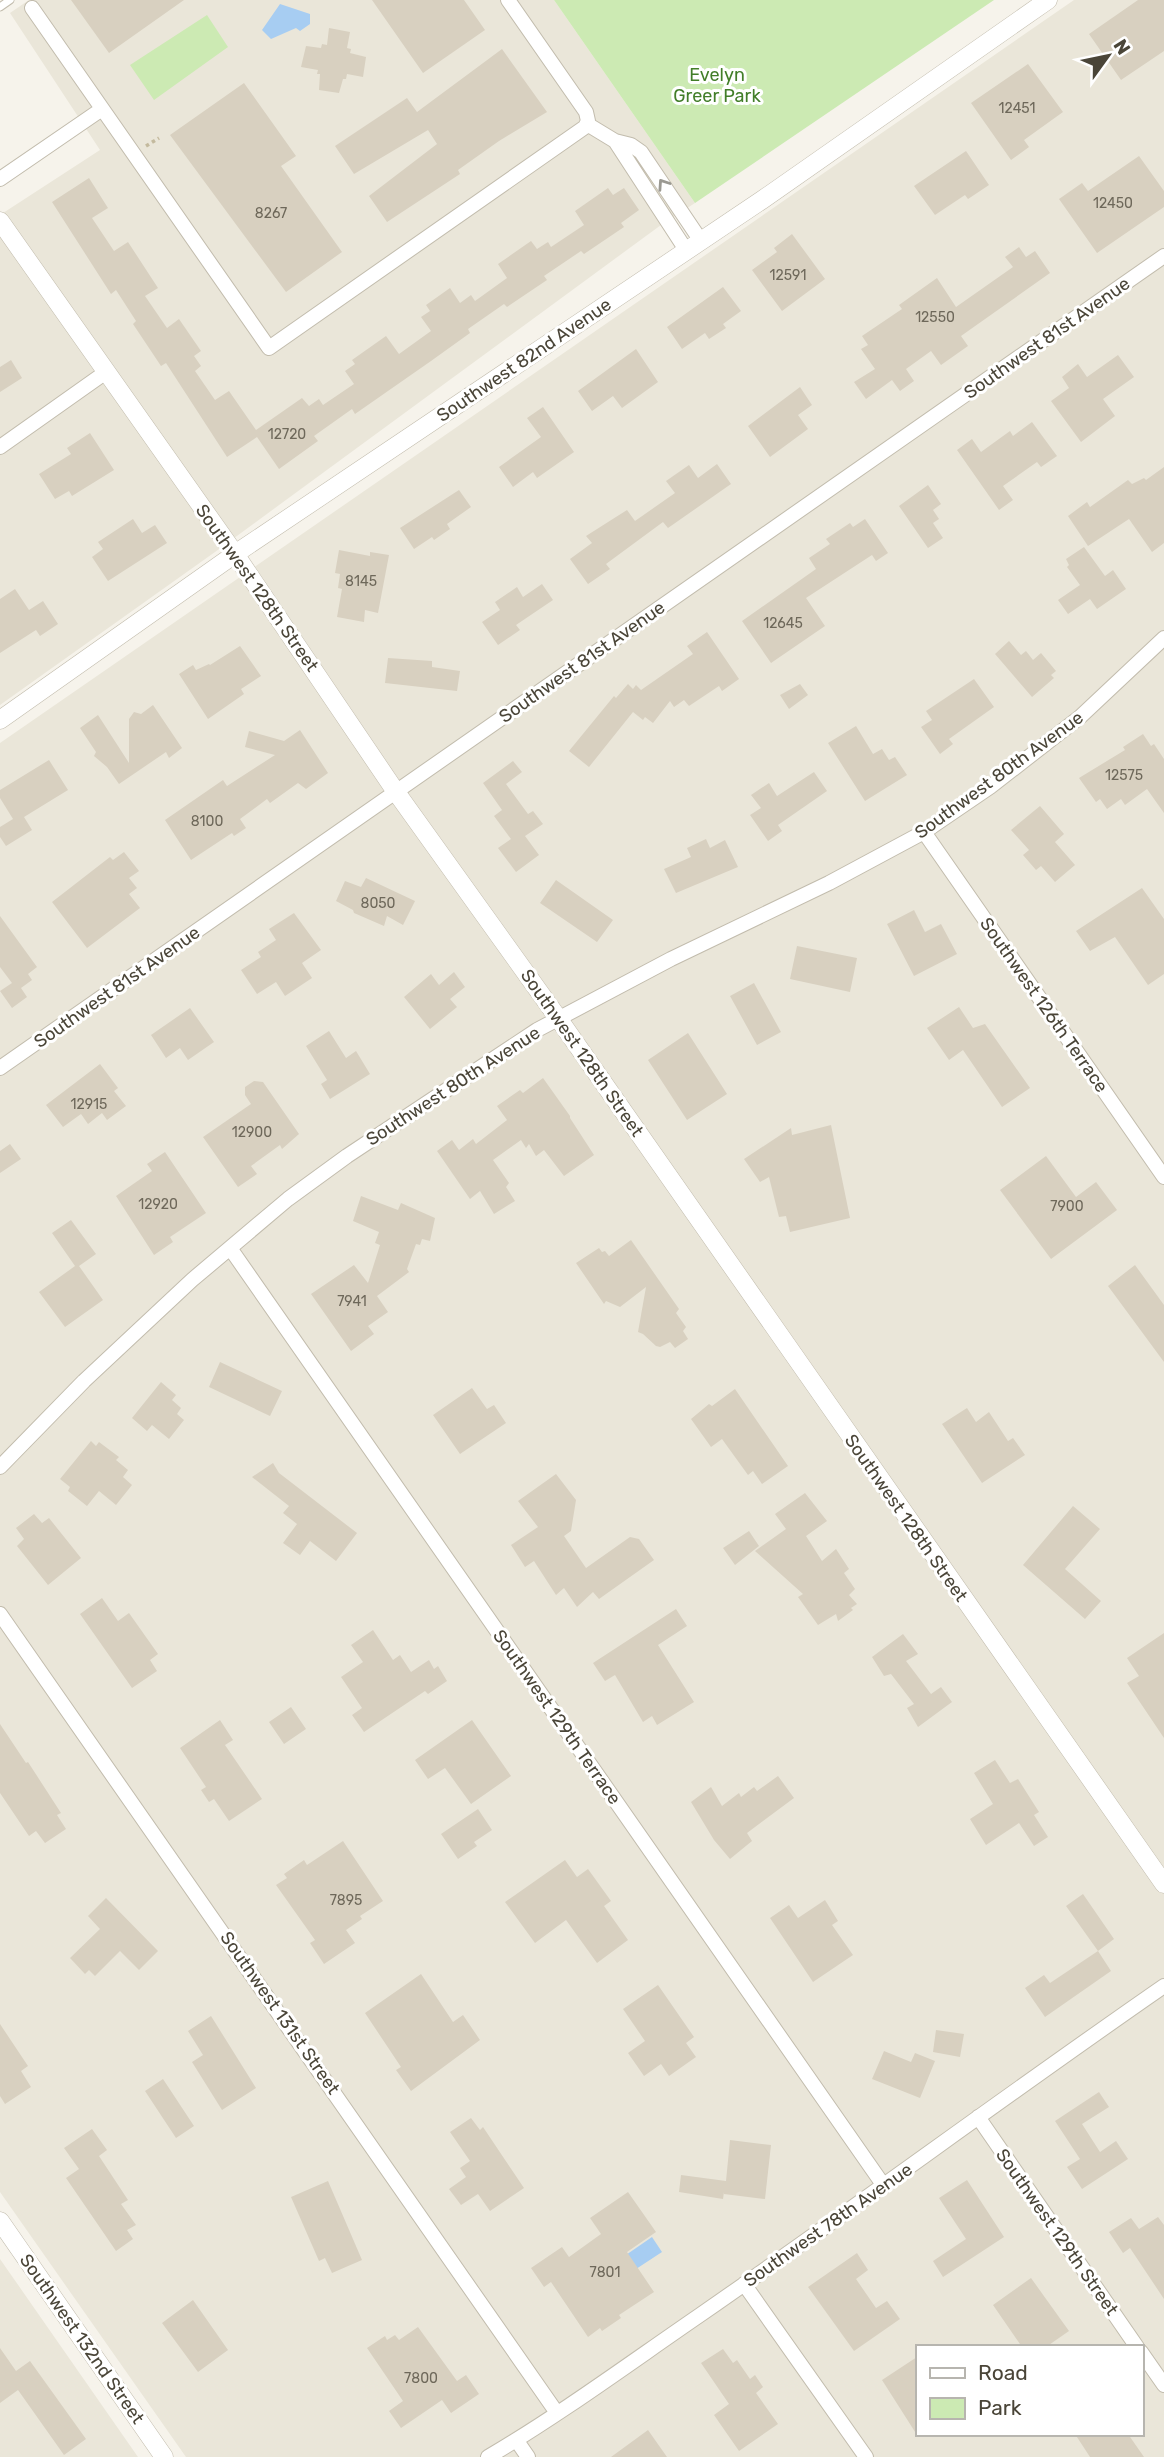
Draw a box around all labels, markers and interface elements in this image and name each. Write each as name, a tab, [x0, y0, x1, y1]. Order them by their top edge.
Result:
north arrow	[1073, 21, 1143, 91]
text: N	[1108, 35, 1135, 59]
park label: Evelyn Greer Park	[673, 64, 761, 107]
house number: 12451	[999, 100, 1035, 117]
one-way arrow	[659, 179, 671, 192]
house number: 12450	[1093, 195, 1133, 212]
house number: 8267	[255, 205, 287, 222]
house number: 12591	[770, 267, 806, 284]
street label: Southwest 81st Avenue	[960, 272, 1134, 404]
street label: Southwest 82nd Avenue	[433, 293, 615, 427]
house number: 12550	[915, 309, 955, 326]
house number: 12720	[268, 426, 306, 443]
street label: Southwest 128th Street	[191, 500, 323, 676]
house number: 8145	[345, 573, 377, 590]
street label: Southwest 81st Avenue	[495, 596, 669, 728]
house number: 12645	[763, 615, 803, 632]
street label: Southwest 80th Avenue	[910, 706, 1088, 844]
house number: 12575	[1105, 767, 1143, 784]
house number: 8100	[191, 813, 223, 830]
house number: 8050	[361, 895, 396, 912]
street label: Southwest 126th Terrace	[975, 913, 1113, 1097]
street label: Southwest 81st Avenue	[30, 921, 204, 1053]
street label: Southwest 128th Street	[516, 965, 648, 1141]
street label: Southwest 80th Avenue	[362, 1021, 544, 1151]
house number: 12915	[71, 1096, 107, 1113]
house number: 12900	[232, 1124, 272, 1141]
house number: 12920	[138, 1196, 178, 1213]
house number: 7900	[1050, 1198, 1084, 1215]
house number: 7941	[337, 1293, 367, 1310]
street label: Southwest 128th Street	[840, 1430, 972, 1606]
street label: Southwest 129th Terrace	[488, 1625, 626, 1809]
house number: 7895	[330, 1892, 362, 1909]
street label: Southwest 131st Street	[215, 1927, 345, 2099]
street label: Southwest 129th Street	[991, 2144, 1123, 2320]
street label: Southwest 78th Avenue	[739, 2158, 917, 2292]
street label: Southwest 132nd Street	[15, 2250, 149, 2428]
house number: 7801	[590, 2264, 620, 2281]
legend	[916, 2345, 1143, 2436]
text: Road	[978, 2360, 1028, 2385]
house number: 7800	[404, 2370, 438, 2387]
text: Park	[978, 2395, 1022, 2420]

